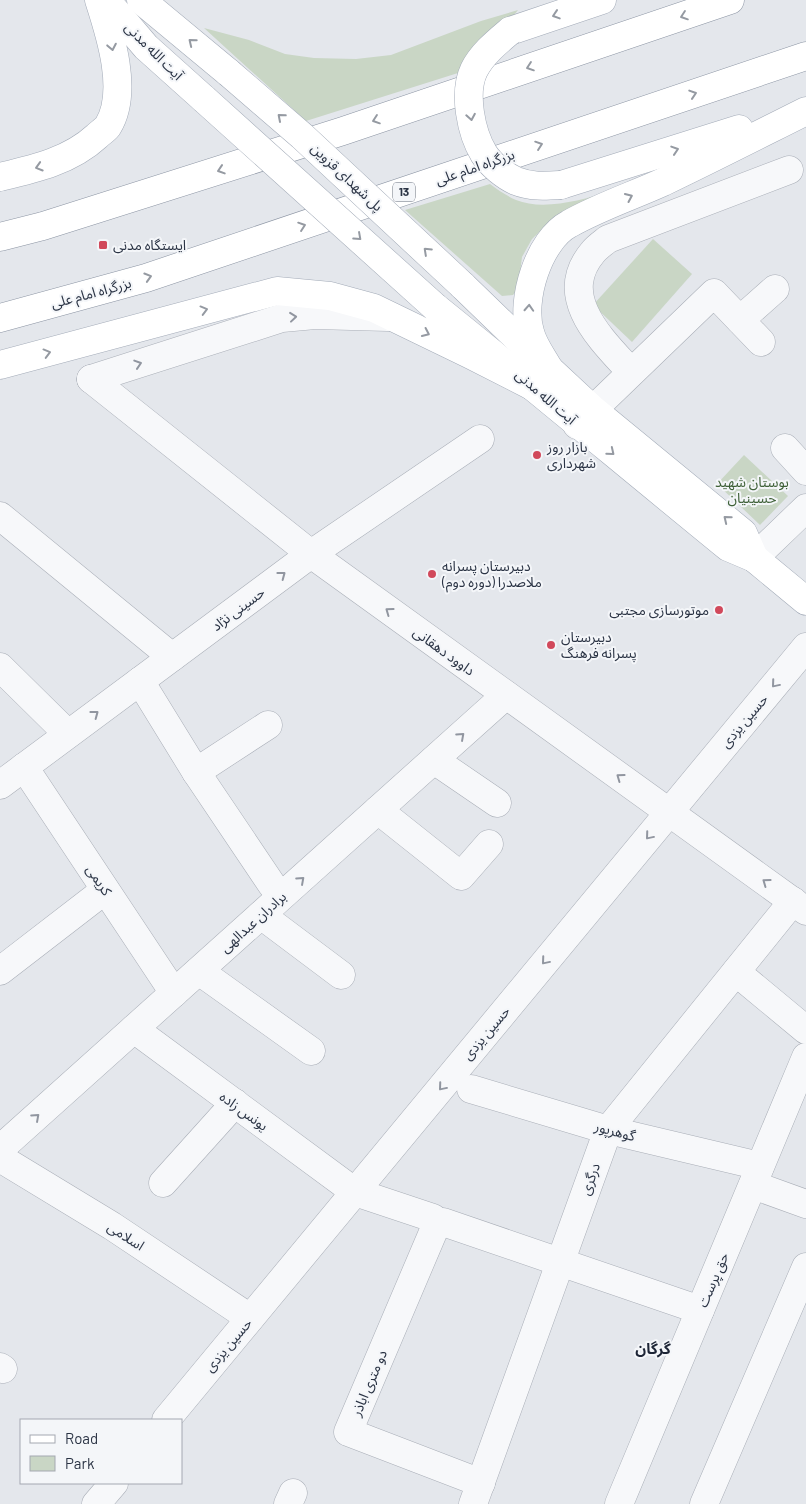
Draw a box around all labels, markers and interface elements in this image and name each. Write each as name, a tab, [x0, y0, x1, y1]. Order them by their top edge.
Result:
one-way arrow	[552, 10, 561, 20]
one-way arrow	[680, 10, 689, 20]
street label: آیت‌ الله مدنی	[121, 18, 188, 85]
one-way arrow	[189, 39, 198, 47]
one-way arrow	[106, 42, 117, 51]
one-way arrow	[526, 62, 535, 72]
one-way arrow	[688, 89, 697, 99]
one-way arrow	[466, 112, 476, 121]
one-way arrow	[372, 114, 381, 124]
one-way arrow	[278, 115, 287, 123]
street label: پل شهدای قزوین	[306, 139, 387, 216]
one-way arrow	[534, 141, 543, 151]
street label: بزرگراه امام علی	[433, 145, 518, 191]
one-way arrow	[670, 145, 678, 155]
one-way arrow	[35, 161, 43, 171]
one-way arrow	[218, 164, 226, 174]
road number: 13	[393, 182, 415, 202]
one-way arrow	[624, 192, 633, 203]
one-way arrow	[298, 222, 306, 232]
one-way arrow	[352, 231, 361, 240]
place label: ایستگاه مدنی	[113, 236, 186, 254]
marker: ایستگاه مدنی	[97, 239, 109, 251]
one-way arrow	[423, 248, 432, 257]
one-way arrow	[144, 273, 152, 283]
street label: بزرگراه امام علی	[49, 274, 134, 314]
one-way arrow	[523, 303, 534, 311]
one-way arrow	[199, 305, 208, 316]
one-way arrow	[289, 312, 297, 323]
one-way arrow	[421, 327, 430, 338]
one-way arrow	[42, 348, 51, 358]
one-way arrow	[133, 360, 141, 370]
street label: آیت الله مدنی	[512, 366, 581, 429]
place label: بازار روز شهرداری	[546, 438, 596, 472]
one-way arrow	[606, 447, 615, 456]
marker: بازار روز شهرداری	[531, 449, 543, 461]
park label: بوستان شهید حسینیان	[715, 473, 789, 507]
one-way arrow	[723, 516, 732, 525]
place label: دبيرستان پسرانه ملاصدرا (دوره دوم)	[441, 557, 542, 593]
marker: دبيرستان پسرانه ملاصدرا (دوره دوم)	[426, 568, 438, 580]
one-way arrow	[276, 573, 285, 581]
street label: حسینی نژاد	[208, 583, 268, 635]
place label: موتورسازی مجتبی	[609, 601, 709, 619]
marker: موتورسازی مجتبی	[713, 604, 725, 616]
one-way arrow	[385, 608, 395, 617]
street label: داوود دهقانی	[410, 623, 479, 680]
place label: دبیرستان پسرانه فرهنگ	[561, 628, 637, 663]
marker: دبیرستان پسرانه فرهنگ	[545, 639, 557, 651]
one-way arrow	[772, 678, 780, 687]
street label: حسین یزدی	[716, 690, 772, 752]
one-way arrow	[89, 711, 99, 720]
one-way arrow	[455, 733, 464, 742]
one-way arrow	[616, 774, 626, 783]
one-way arrow	[646, 831, 655, 840]
street label: کریمی	[82, 861, 116, 899]
one-way arrow	[295, 877, 304, 886]
one-way arrow	[762, 879, 772, 888]
street label: برادران عبدالهی	[216, 887, 290, 957]
one-way arrow	[542, 956, 551, 965]
street label: حسین یزدی	[458, 1002, 514, 1064]
one-way arrow	[438, 1081, 447, 1090]
street label: یونس زاده	[216, 1087, 272, 1135]
one-way arrow	[31, 1114, 40, 1123]
street label: گوهرپور	[591, 1117, 638, 1146]
street label: درگری	[576, 1160, 604, 1198]
street label: اسلامی	[104, 1217, 148, 1255]
street label: حق پرست	[693, 1250, 734, 1311]
street label: حسین یزدی	[200, 1314, 256, 1376]
district label: گرگان	[635, 1339, 671, 1358]
street label: دو متری اباذر	[347, 1347, 391, 1420]
legend	[20, 1419, 182, 1484]
text: Road	[65, 1429, 98, 1447]
text: Park	[65, 1454, 95, 1472]

